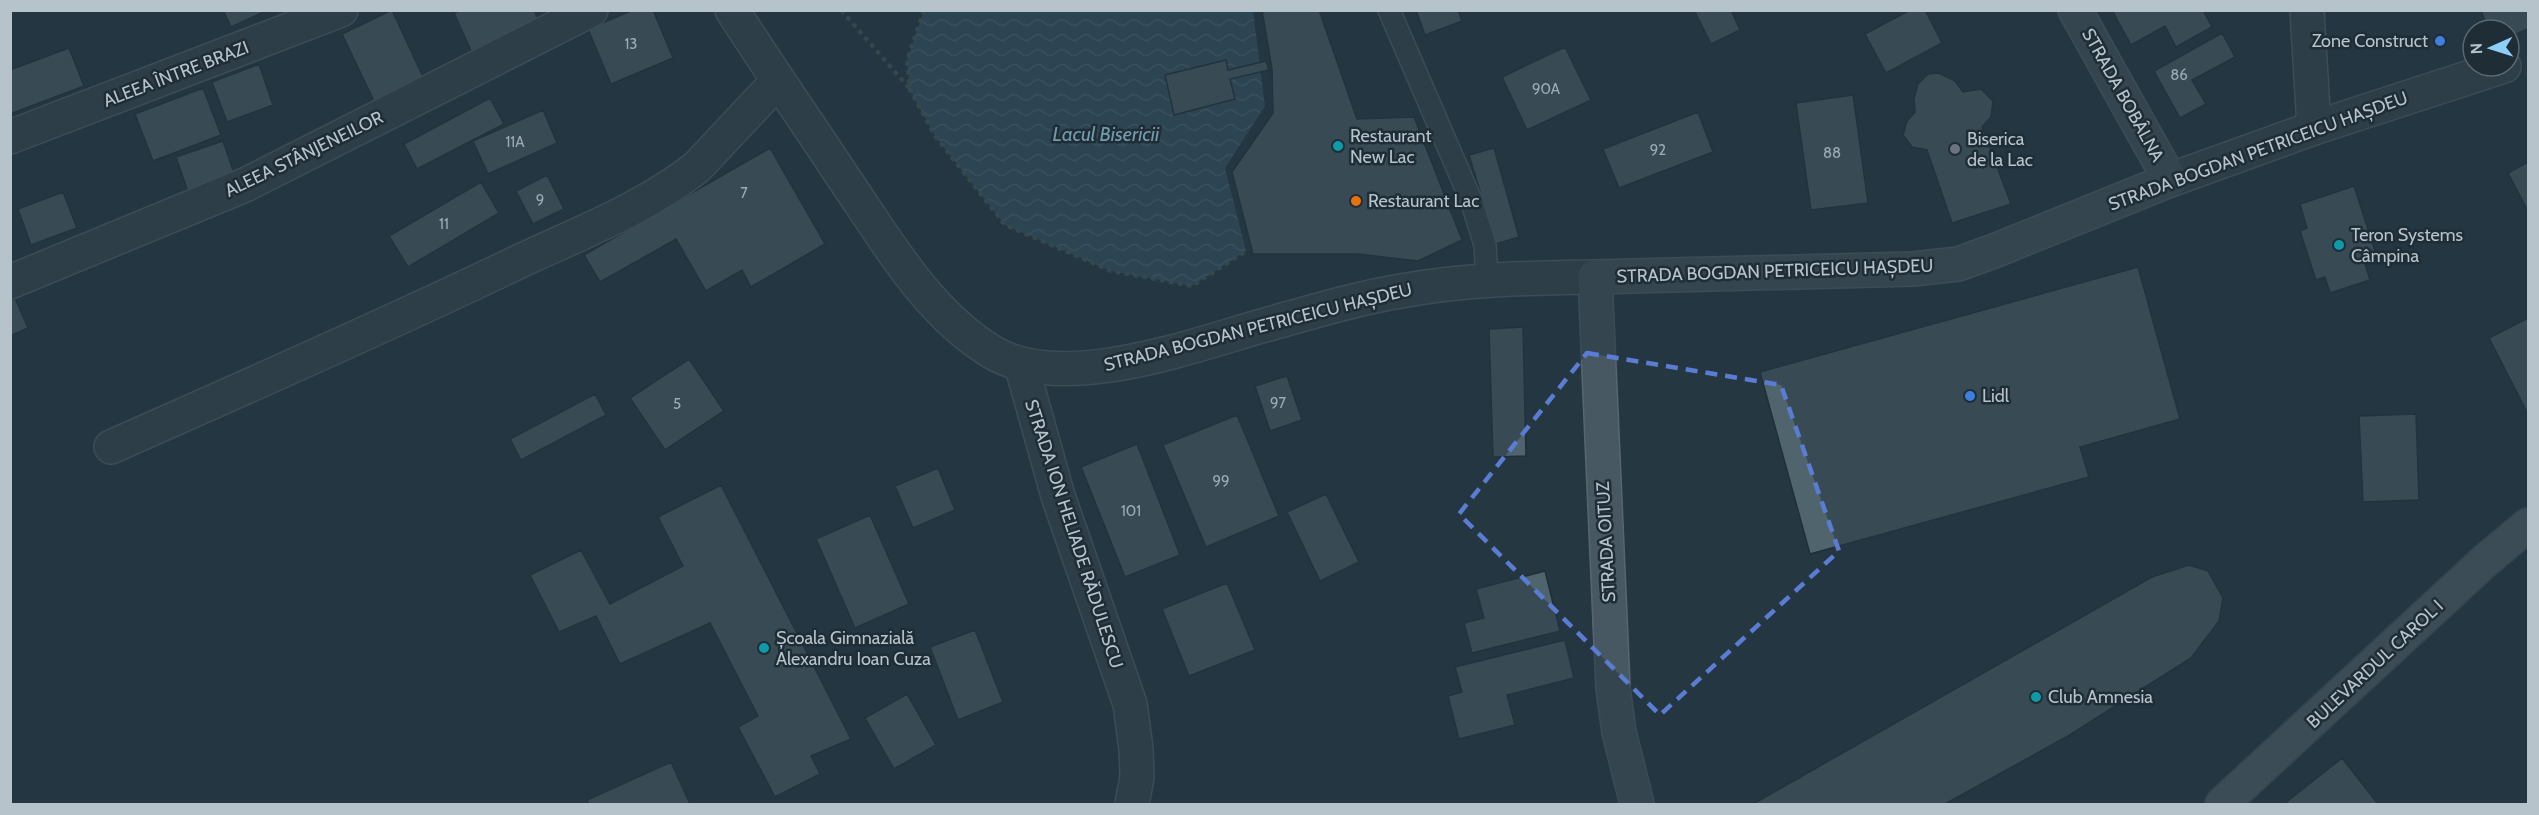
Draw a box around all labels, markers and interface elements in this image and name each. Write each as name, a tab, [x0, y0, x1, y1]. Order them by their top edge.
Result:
north arrow	[2461, 18, 2521, 78]
street label: STRADA BOBÂLNA	[2077, 24, 2169, 166]
place label: Zone Construct	[2312, 30, 2428, 52]
marker: Zone Construct	[2433, 34, 2447, 48]
house number: 13	[624, 35, 638, 53]
street label: ALEEA ÎNTRE BRAZI	[100, 36, 252, 112]
text: N	[2467, 43, 2486, 55]
house number: 86	[2170, 66, 2188, 84]
house number: 90A	[1532, 80, 1561, 98]
street label: STRADA BOGDAN PETRICEICU HAȘDEU	[2105, 86, 2411, 216]
street label: ALEEA STÂNJENEILOR	[221, 106, 387, 202]
water label: Lacul Bisericii	[1053, 122, 1160, 146]
place label: Restaurant New Lac	[1350, 125, 1432, 168]
place label: Biserica de la Lac	[1967, 128, 2033, 171]
house number: 11A	[505, 133, 525, 151]
marker: Restaurant New Lac	[1331, 139, 1345, 153]
house number: 92	[1650, 141, 1666, 159]
marker: Biserica de la Lac	[1948, 142, 1962, 156]
house number: 88	[1823, 144, 1841, 162]
house number: 7	[740, 184, 748, 202]
place label: Restaurant Lac	[1368, 190, 1479, 212]
house number: 9	[536, 191, 544, 209]
marker: Restaurant Lac	[1349, 194, 1363, 208]
house number: 11	[439, 215, 449, 233]
place label: Teron Systems Câmpina	[2351, 224, 2463, 267]
marker: Teron Systems Câmpina	[2332, 238, 2346, 252]
street label: STRADA BOGDAN PETRICEICU HAȘDEU	[1616, 254, 1934, 288]
street label: STRADA BOGDAN PETRICEICU HAȘDEU	[1102, 278, 1414, 376]
place label: Lidl	[1982, 385, 2010, 407]
marker: Lidl	[1963, 389, 1977, 403]
house number: 97	[1270, 394, 1286, 412]
house number: 5	[673, 395, 681, 413]
street label: STRADA ION HELIADE RĂDULESCU	[1020, 397, 1128, 671]
house number: 99	[1212, 472, 1230, 490]
street label: STRADA OITUZ	[1592, 481, 1620, 603]
house number: 101	[1121, 502, 1141, 520]
street label: BULEVARDUL CAROL I	[2302, 595, 2448, 733]
place label: Școala Gimnazială Alexandru Ioan Cuza	[776, 627, 931, 670]
marker: Școala Gimnazială Alexandru Ioan Cuza	[757, 641, 771, 655]
place label: Club Amnesia	[2048, 686, 2153, 708]
marker: Club Amnesia	[2029, 690, 2043, 704]

